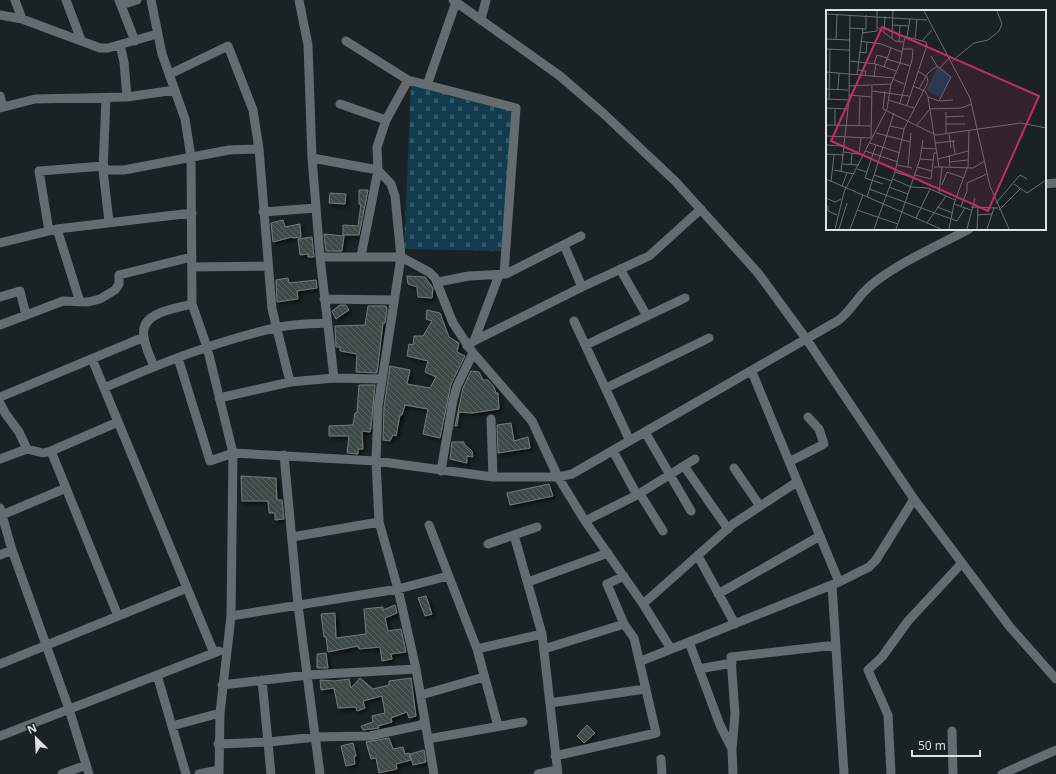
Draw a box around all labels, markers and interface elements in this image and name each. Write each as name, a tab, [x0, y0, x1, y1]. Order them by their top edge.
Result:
inset map	[826, 10, 1046, 230]
north arrow	[16, 718, 56, 758]
text: N	[25, 720, 39, 737]
scale bar	[912, 732, 980, 758]
text: 50 m	[918, 737, 946, 754]

